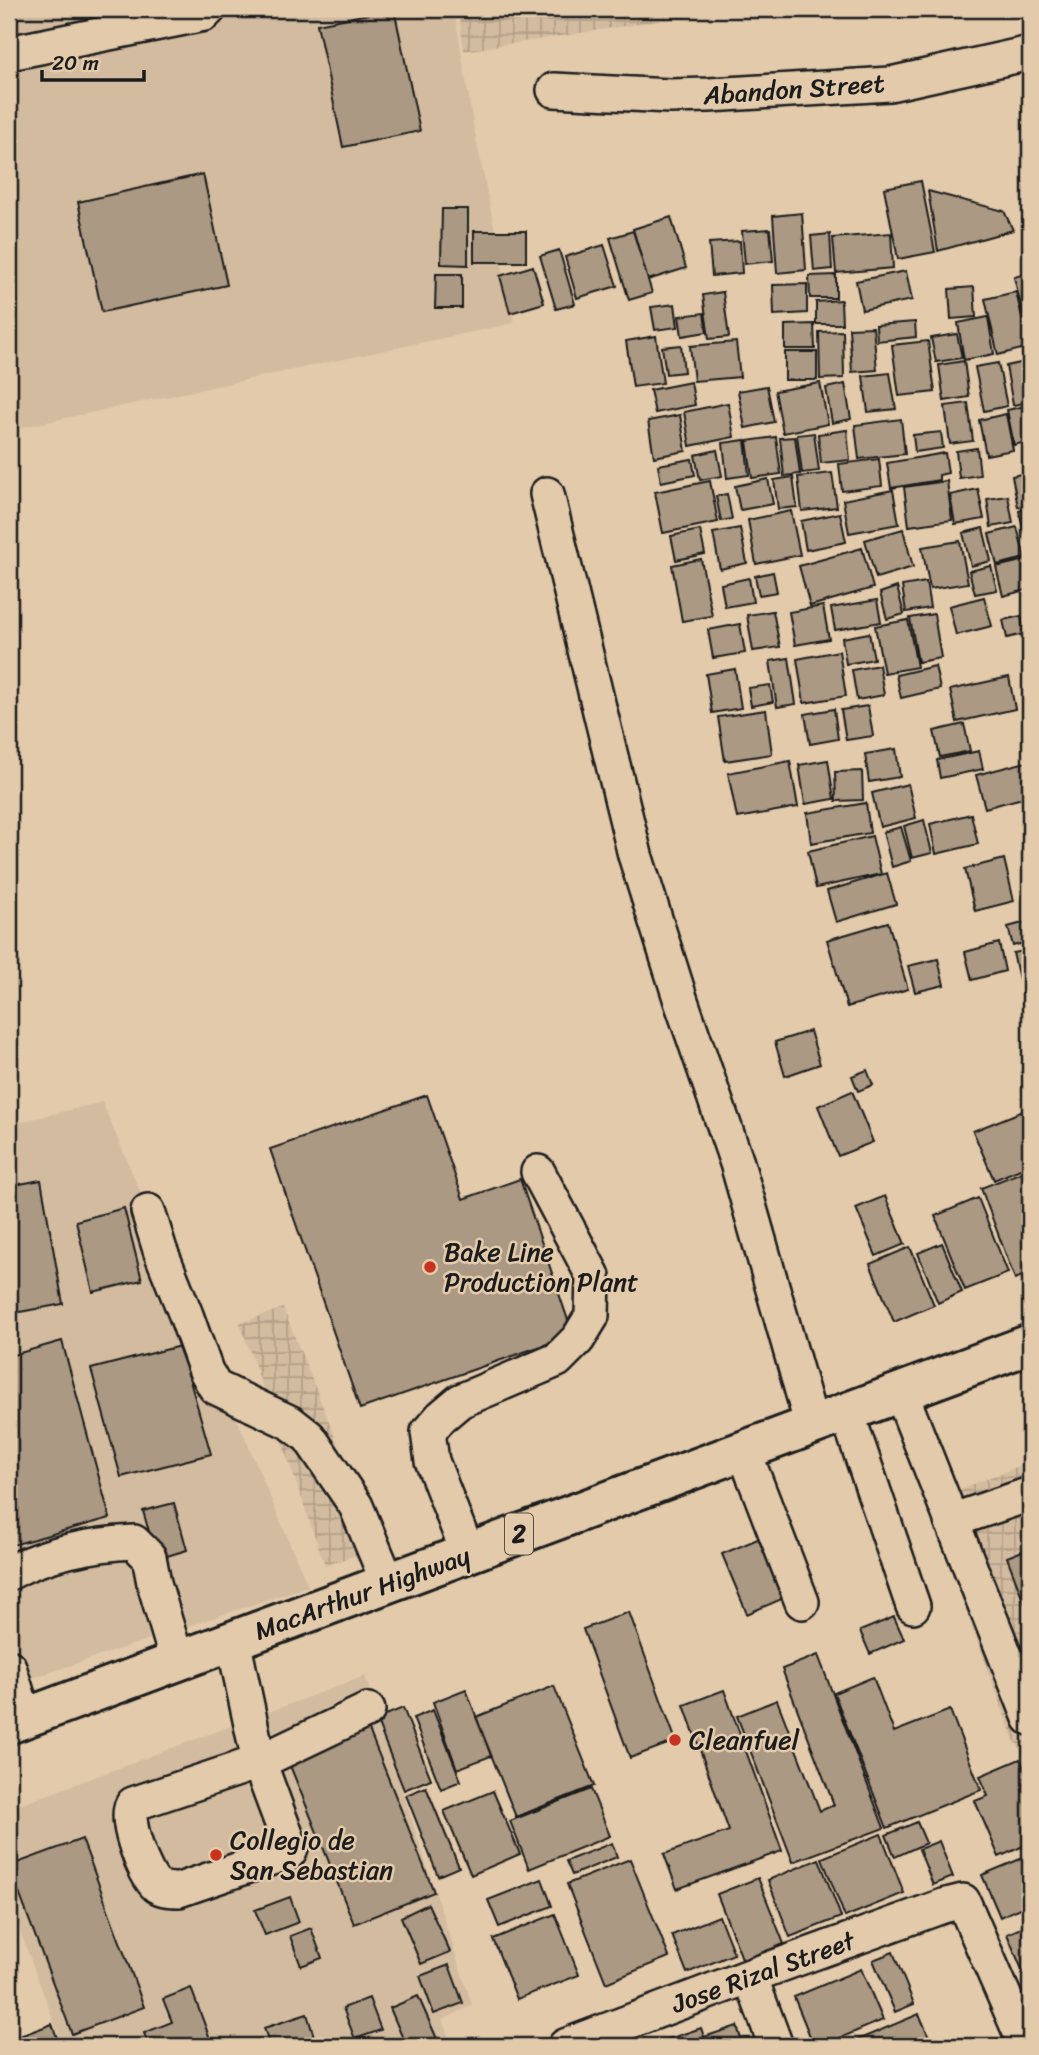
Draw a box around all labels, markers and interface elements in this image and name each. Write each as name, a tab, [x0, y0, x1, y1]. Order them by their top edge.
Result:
scale bar	[42, 38, 144, 82]
text: 20 m	[52, 44, 99, 82]
street label: Abandon Street	[701, 60, 886, 118]
place label: Bake Line Production Plant	[444, 1229, 638, 1305]
marker: Bake Line Production Plant	[422, 1259, 438, 1275]
road number: 2	[505, 1514, 533, 1554]
street label: MacArthur Highway	[247, 1532, 477, 1653]
place label: Cleanfuel	[689, 1717, 800, 1763]
marker: Cleanfuel	[667, 1732, 683, 1748]
place label: Collegio de San Sebastian	[230, 1817, 393, 1893]
marker: Collegio de San Sebastian	[208, 1847, 224, 1863]
street label: Jose Rizal Street	[664, 1917, 863, 2027]

